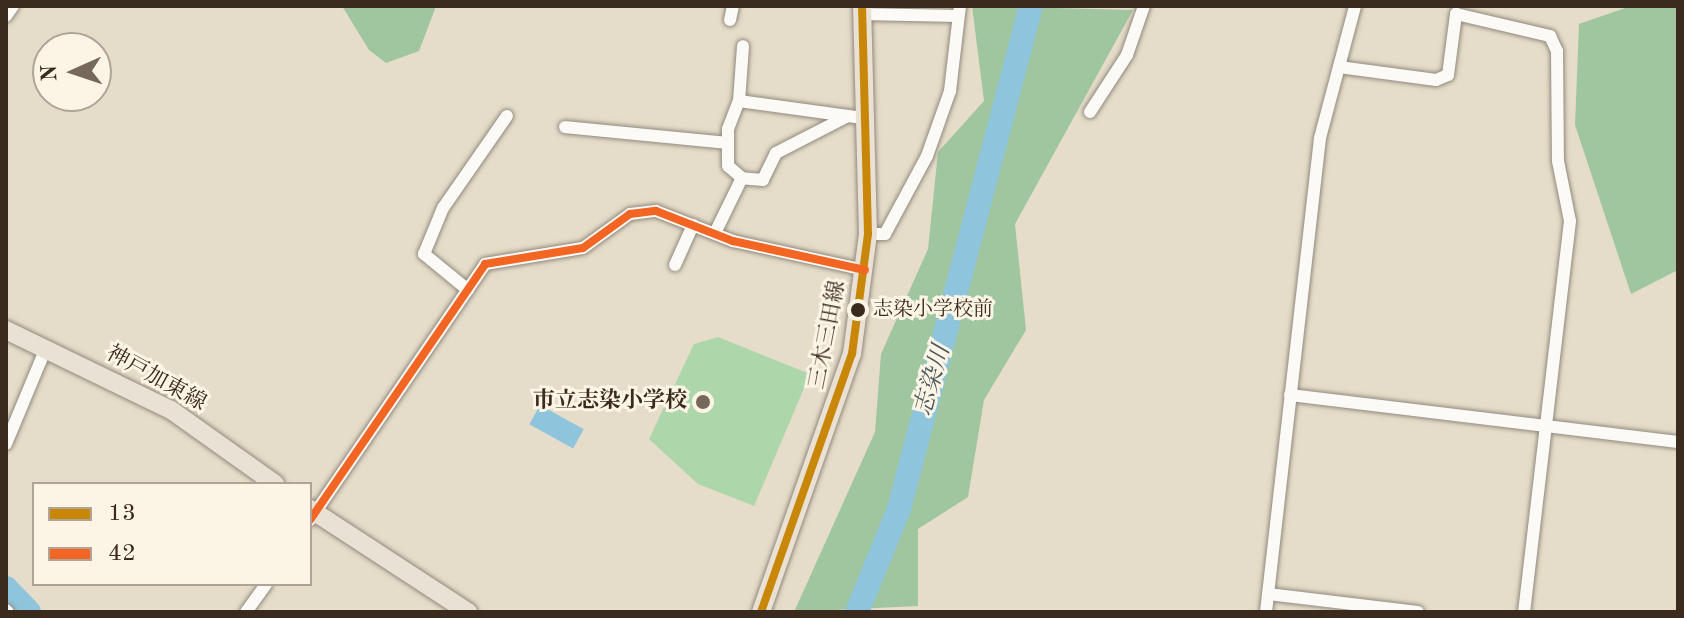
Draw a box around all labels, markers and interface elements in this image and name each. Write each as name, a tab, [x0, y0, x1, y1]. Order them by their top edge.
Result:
north arrow	[32, 32, 112, 112]
text: N	[39, 64, 61, 82]
street label: 三木三田線	[805, 278, 851, 392]
place label: 志染小学校前	[873, 298, 993, 322]
marker: 志染小学校前	[850, 302, 866, 318]
street label: 神戸加東線	[101, 341, 211, 417]
water label: 志染川	[910, 342, 958, 420]
place label: 市立志染小学校	[533, 389, 687, 415]
marker: 市立志染小学校	[694, 393, 712, 411]
legend	[32, 482, 312, 586]
text: 13	[108, 502, 136, 526]
text: 42	[108, 542, 136, 566]

